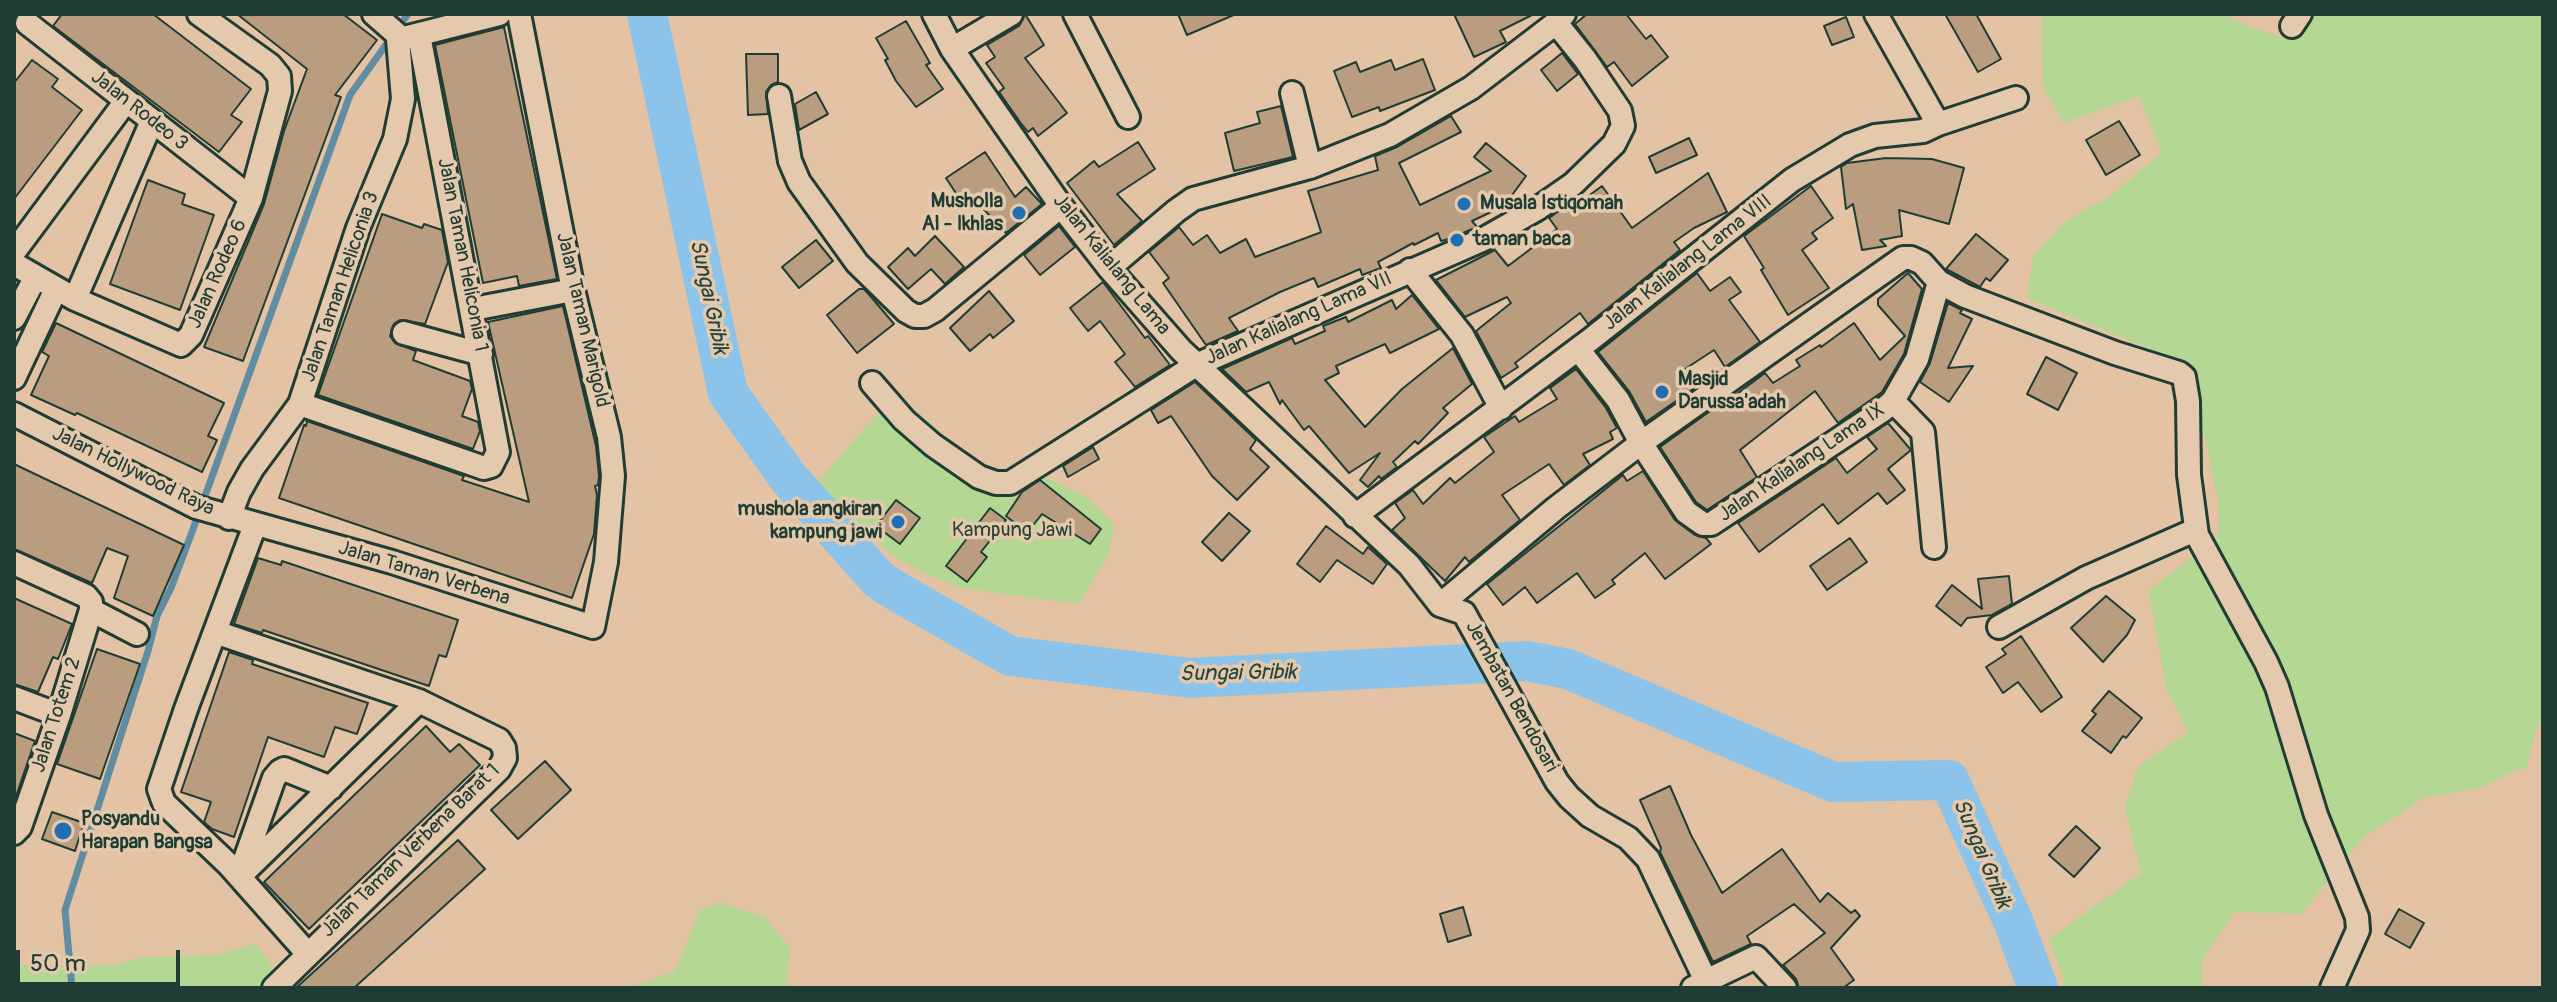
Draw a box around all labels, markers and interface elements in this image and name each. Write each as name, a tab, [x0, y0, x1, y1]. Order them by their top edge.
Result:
street label: Jalan Rodeo 3	[86, 66, 192, 156]
street label: Jalan Taman Heliconia 1	[431, 156, 493, 354]
street label: Jalan Taman Heliconia 3	[297, 189, 385, 385]
place label: Musholla Al - Ikhlas	[922, 190, 1003, 237]
street label: Jalan Kalialang Lama	[1047, 190, 1175, 340]
street label: Jalan Kalialang Lama VIII	[1599, 190, 1777, 336]
place label: Musala Istiqomah	[1480, 192, 1623, 216]
marker: Musala Istiqomah	[1455, 195, 1473, 213]
marker: Musholla Al - Ikhlas	[1010, 204, 1028, 222]
street label: Jalan Rodeo 6	[183, 216, 253, 332]
place label: taman baca	[1473, 228, 1571, 252]
street label: Jalan Taman Marigold	[550, 230, 614, 410]
marker: taman baca	[1448, 231, 1466, 249]
water label: Sungai Gribik	[683, 237, 733, 357]
street label: Jalan Kalialang Lama VII	[1202, 267, 1396, 371]
place label: Masjid Darussa'adah	[1678, 368, 1786, 415]
marker: Masjid Darussa'adah	[1653, 383, 1671, 401]
street label: Jalan Kalialang Lama IX	[1714, 398, 1890, 528]
street label: Jalan Hollywood Raya	[48, 422, 218, 522]
place label: mushola angkiran kampung jawi	[738, 498, 882, 545]
marker: mushola angkiran kampung jawi	[889, 513, 907, 531]
park label: Kampung Jawi	[952, 519, 1072, 543]
street label: Jalan Taman Verbena	[335, 536, 513, 612]
street label: Jembatan Bendosari	[1460, 617, 1562, 777]
street label: Jalan Totem 2	[27, 654, 87, 776]
water label: Sungai Gribik	[1179, 660, 1297, 688]
street label: Jalan Taman Verbena Barat 1	[317, 759, 505, 943]
water label: Sungai Gribik	[1946, 795, 2016, 913]
place label: Posyandu Harapan Bangsa	[81, 808, 213, 855]
marker: Posyandu Harapan Bangsa	[52, 820, 74, 842]
scale bar	[20, 934, 184, 984]
text: 50 m	[30, 949, 86, 978]

